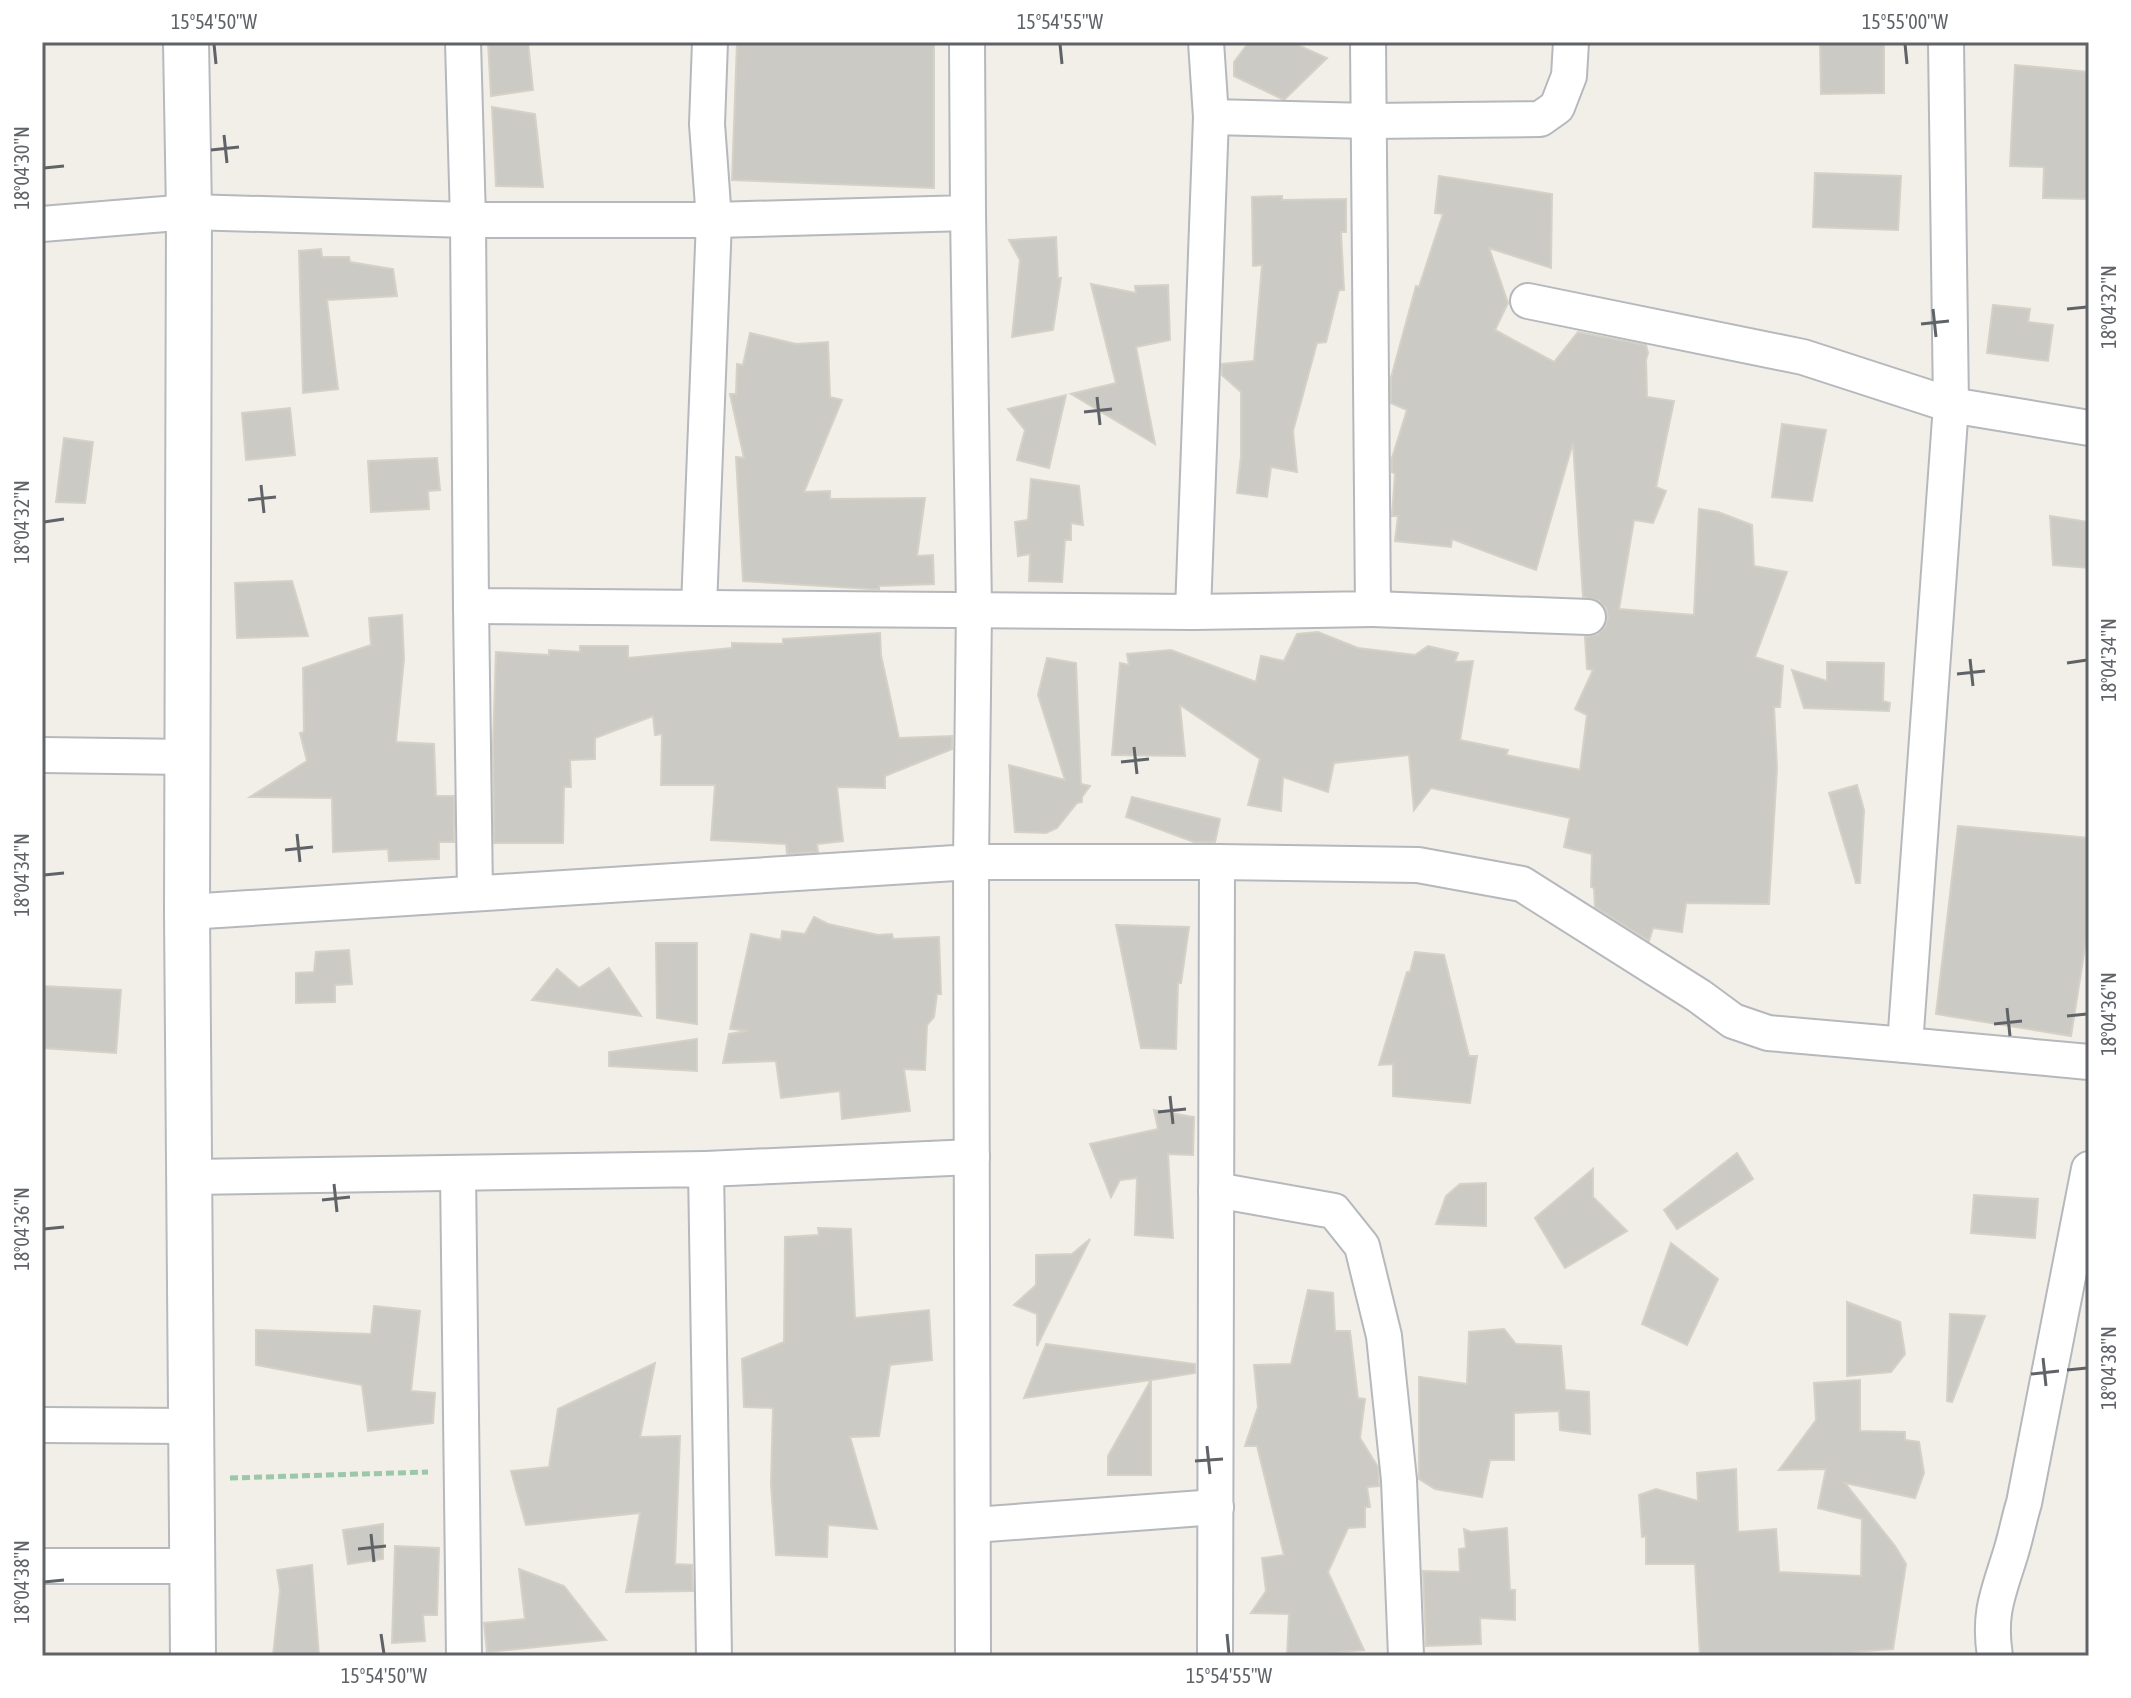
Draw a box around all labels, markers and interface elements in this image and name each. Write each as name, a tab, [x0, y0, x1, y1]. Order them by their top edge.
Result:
text: 15°54'50"W	[171, 10, 258, 33]
text: 15°54'55"W	[1017, 10, 1104, 33]
text: 15°55'00"W	[1862, 10, 1949, 33]
text: 18°04'30"N	[10, 126, 33, 210]
text: 18°04'32"N	[2097, 265, 2120, 349]
text: 18°04'32"N	[10, 480, 33, 564]
text: 18°04'34"N	[2097, 618, 2120, 702]
text: 18°04'34"N	[10, 833, 33, 917]
text: 18°04'36"N	[2097, 972, 2120, 1056]
text: 18°04'36"N	[10, 1187, 33, 1271]
text: 18°04'38"N	[2097, 1326, 2120, 1410]
text: 18°04'38"N	[10, 1540, 33, 1624]
text: 15°54'50"W	[341, 1664, 428, 1687]
text: 15°54'55"W	[1186, 1664, 1273, 1687]

